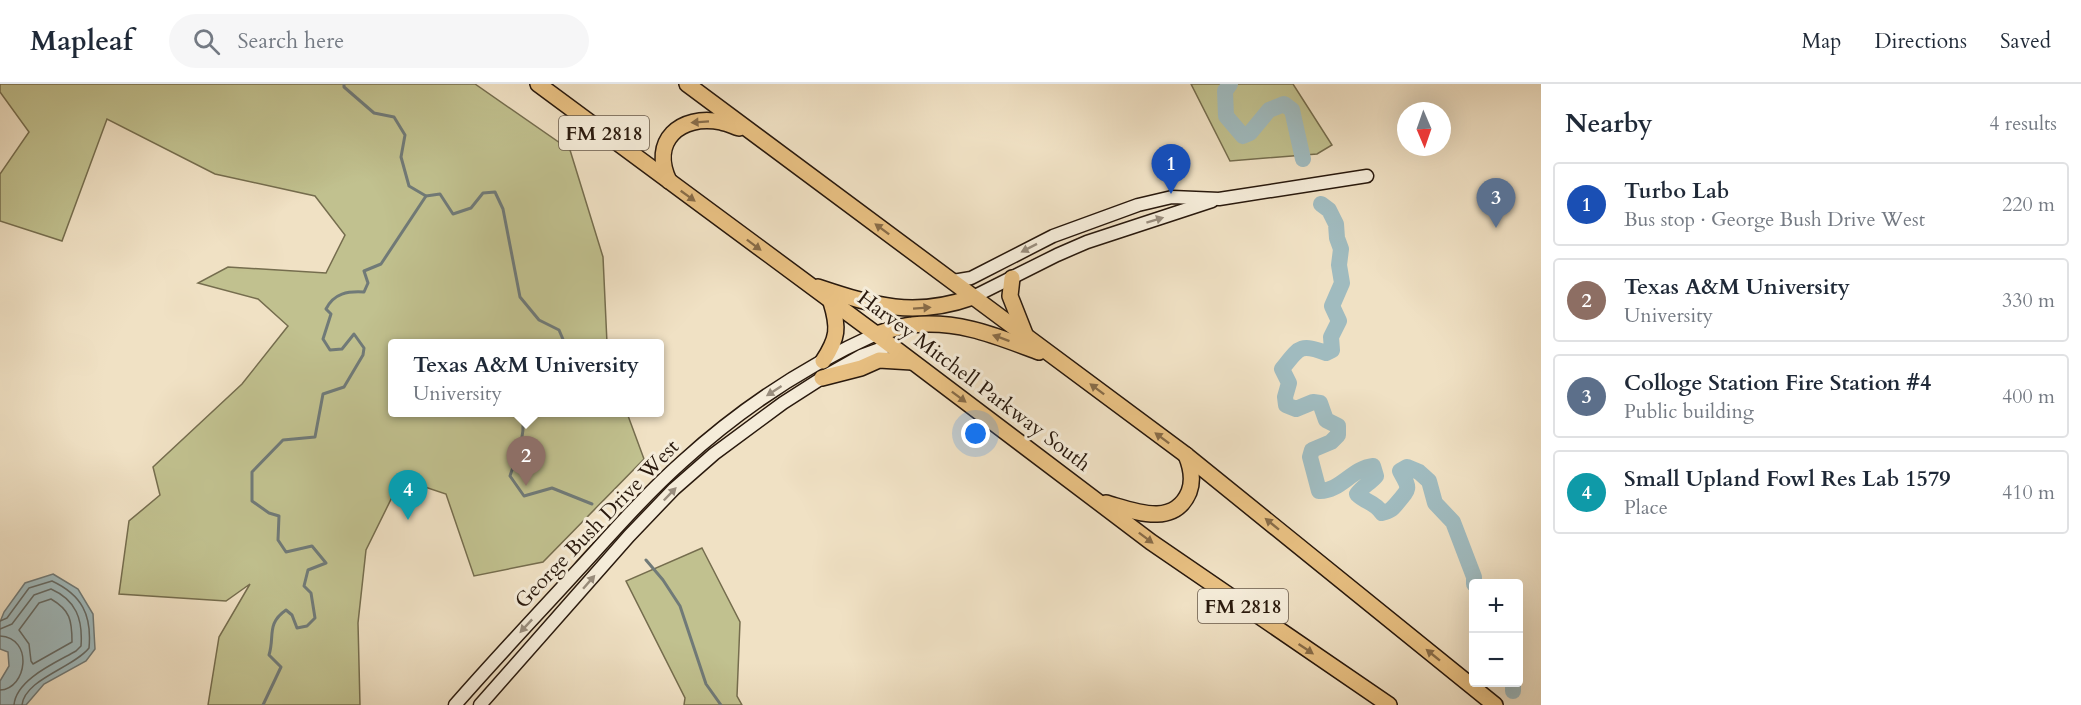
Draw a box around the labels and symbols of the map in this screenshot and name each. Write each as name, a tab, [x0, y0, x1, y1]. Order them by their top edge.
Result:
north arrow	[1397, 102, 1451, 156]
road number: FM 2818	[559, 116, 649, 150]
one-way arrow	[691, 117, 710, 126]
pin: 1	[1152, 144, 1190, 194]
pin: 3	[1476, 178, 1516, 228]
one-way arrow	[681, 189, 696, 201]
one-way arrow	[1146, 215, 1164, 224]
one-way arrow	[875, 223, 891, 235]
one-way arrow	[747, 238, 762, 250]
one-way arrow	[1020, 243, 1037, 253]
street label: Harvey Mitchell Parkway South	[851, 284, 1097, 479]
one-way arrow	[912, 303, 931, 312]
one-way arrow	[992, 333, 1010, 343]
one-way arrow	[1089, 383, 1105, 395]
one-way arrow	[766, 385, 782, 397]
one-way arrow	[952, 390, 967, 402]
your location	[961, 419, 990, 448]
one-way arrow	[1154, 431, 1170, 444]
street label: George Bush Drive West	[508, 433, 686, 615]
pin: 2	[506, 436, 546, 486]
pin: 4	[388, 470, 428, 520]
one-way arrow	[663, 487, 677, 502]
one-way arrow	[1264, 518, 1280, 531]
one-way arrow	[1139, 531, 1154, 543]
one-way arrow	[582, 575, 596, 590]
road number: FM 2818	[1198, 589, 1288, 623]
one-way arrow	[519, 618, 533, 633]
one-way arrow	[1298, 643, 1314, 655]
one-way arrow	[1425, 648, 1441, 661]

